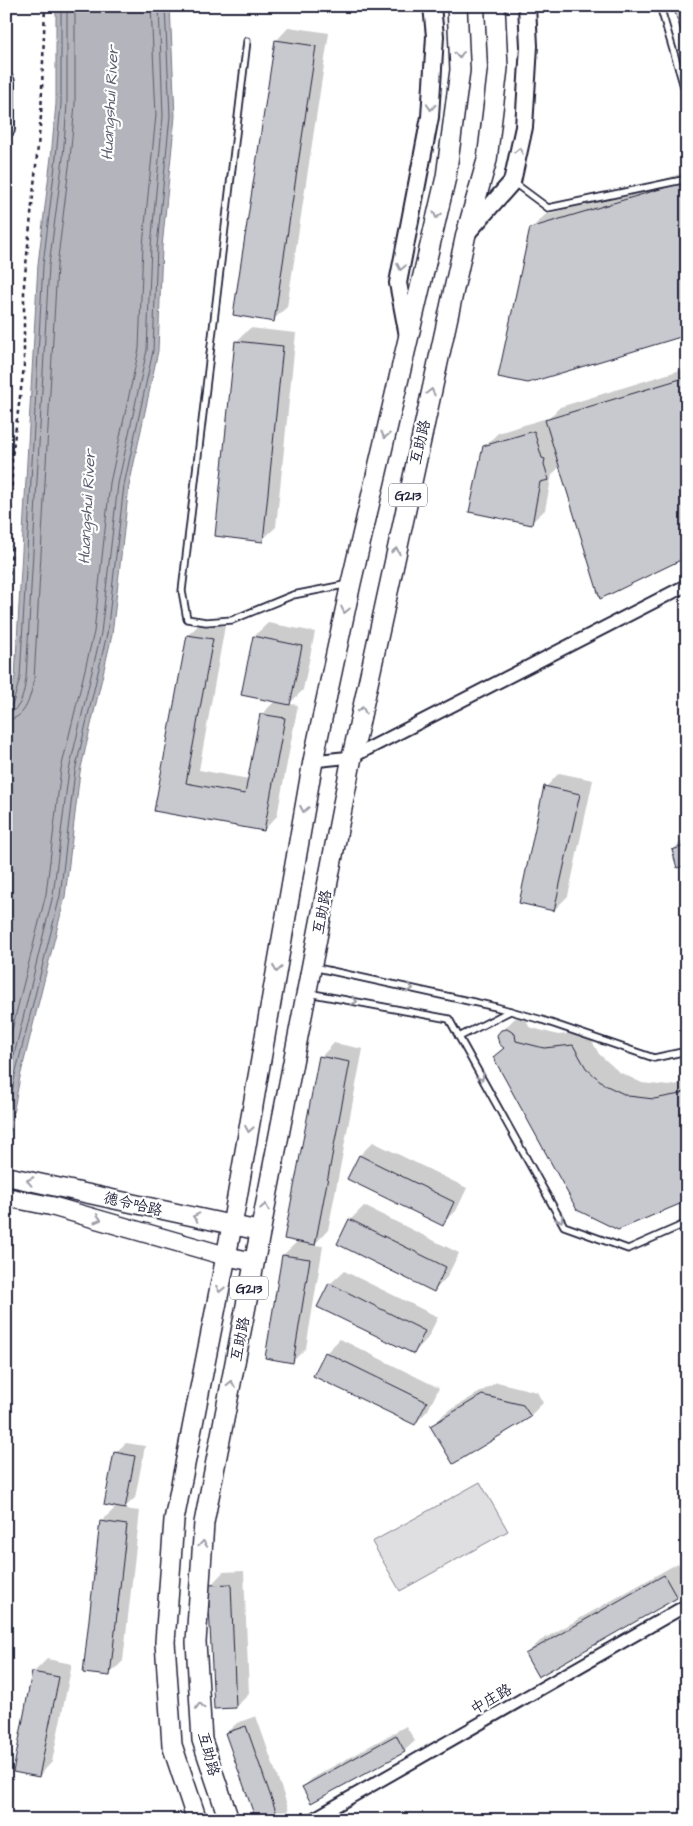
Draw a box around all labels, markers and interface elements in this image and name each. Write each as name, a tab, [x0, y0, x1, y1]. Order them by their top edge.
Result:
water label: Huangshui River	[96, 43, 125, 161]
one-way arrow	[454, 51, 465, 59]
one-way arrow	[425, 103, 436, 111]
one-way arrow	[513, 146, 524, 155]
one-way arrow	[432, 211, 443, 220]
one-way arrow	[396, 262, 407, 271]
one-way arrow	[425, 388, 436, 397]
street label: 互助路	[405, 418, 436, 466]
one-way arrow	[380, 430, 391, 439]
water label: Huangshui River	[73, 447, 102, 565]
road number: G213	[389, 484, 427, 506]
one-way arrow	[390, 546, 401, 555]
one-way arrow	[340, 606, 351, 615]
one-way arrow	[356, 705, 367, 714]
one-way arrow	[300, 804, 310, 813]
street label: 互助路	[308, 888, 337, 936]
one-way arrow	[272, 965, 282, 973]
one-way arrow	[406, 982, 415, 993]
one-way arrow	[350, 996, 359, 1006]
one-way arrow	[475, 1072, 485, 1081]
one-way arrow	[244, 1125, 254, 1133]
one-way arrow	[25, 1176, 34, 1187]
street label: 德令哈路	[101, 1188, 164, 1221]
one-way arrow	[259, 1202, 270, 1211]
one-way arrow	[191, 1212, 200, 1223]
one-way arrow	[554, 1213, 564, 1222]
one-way arrow	[93, 1214, 102, 1224]
road number: G213	[230, 1276, 268, 1300]
one-way arrow	[215, 1284, 225, 1293]
street label: 互助路	[226, 1315, 255, 1363]
one-way arrow	[225, 1379, 236, 1388]
one-way arrow	[197, 1539, 208, 1547]
street label: 中庄路	[467, 1679, 516, 1720]
one-way arrow	[194, 1701, 205, 1709]
street label: 互助路	[193, 1730, 224, 1779]

